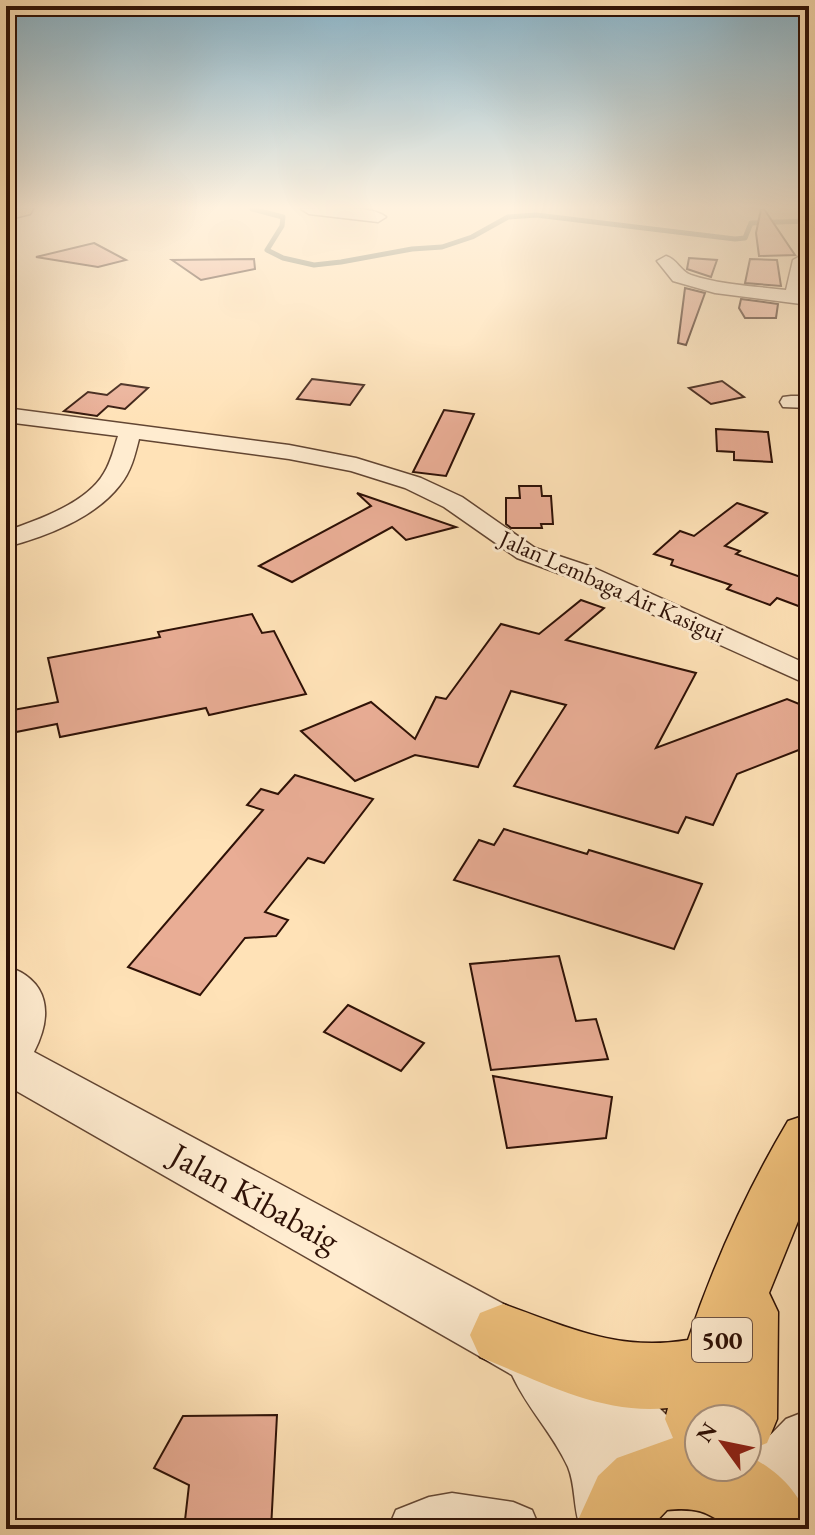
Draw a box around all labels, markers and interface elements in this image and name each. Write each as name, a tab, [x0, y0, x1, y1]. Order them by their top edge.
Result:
street label: Jalan Lembaga Air Kasigui	[493, 522, 729, 650]
street label: Jalan Kibabaig	[160, 1131, 348, 1262]
road number: 500	[692, 1318, 752, 1362]
north arrow	[683, 1403, 763, 1483]
text: N	[690, 1417, 724, 1448]

